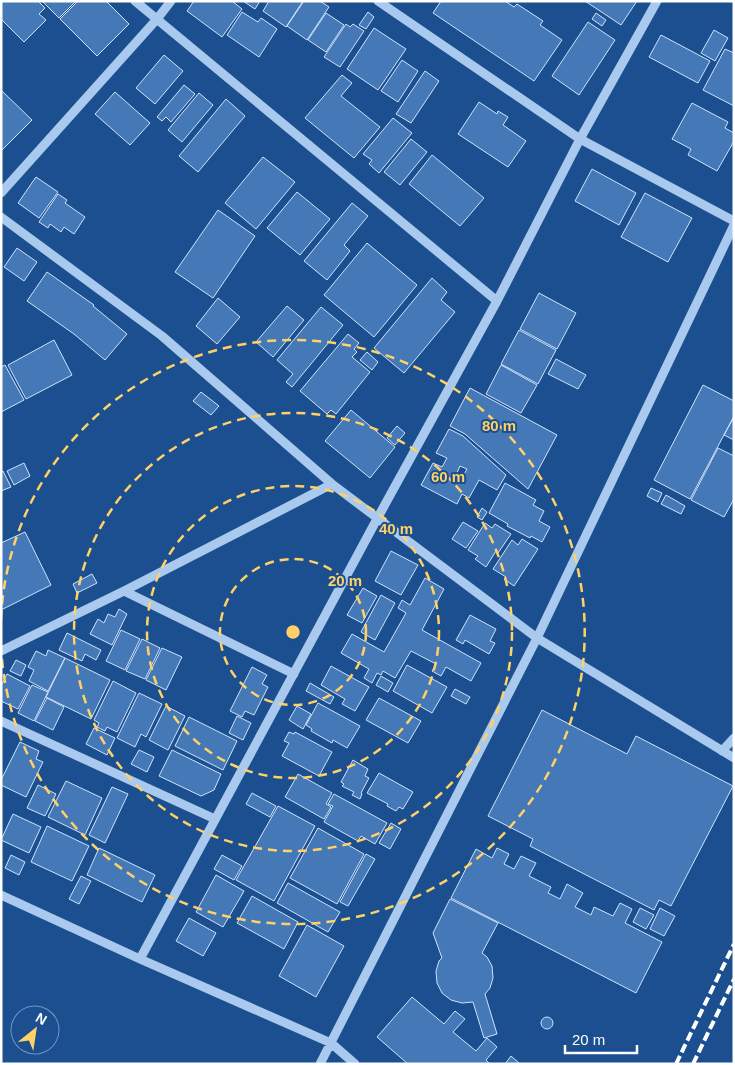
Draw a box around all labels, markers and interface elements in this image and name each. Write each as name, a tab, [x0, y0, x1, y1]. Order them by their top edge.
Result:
text: 80 m	[482, 417, 516, 434]
text: 60 m	[431, 468, 465, 485]
text: 40 m	[379, 520, 413, 537]
text: 20 m	[328, 572, 362, 589]
centre of rings	[284, 623, 302, 641]
north arrow	[10, 1005, 60, 1055]
text: N	[33, 1009, 50, 1028]
scale bar	[565, 1022, 638, 1054]
text: 20 m	[572, 1031, 605, 1048]

